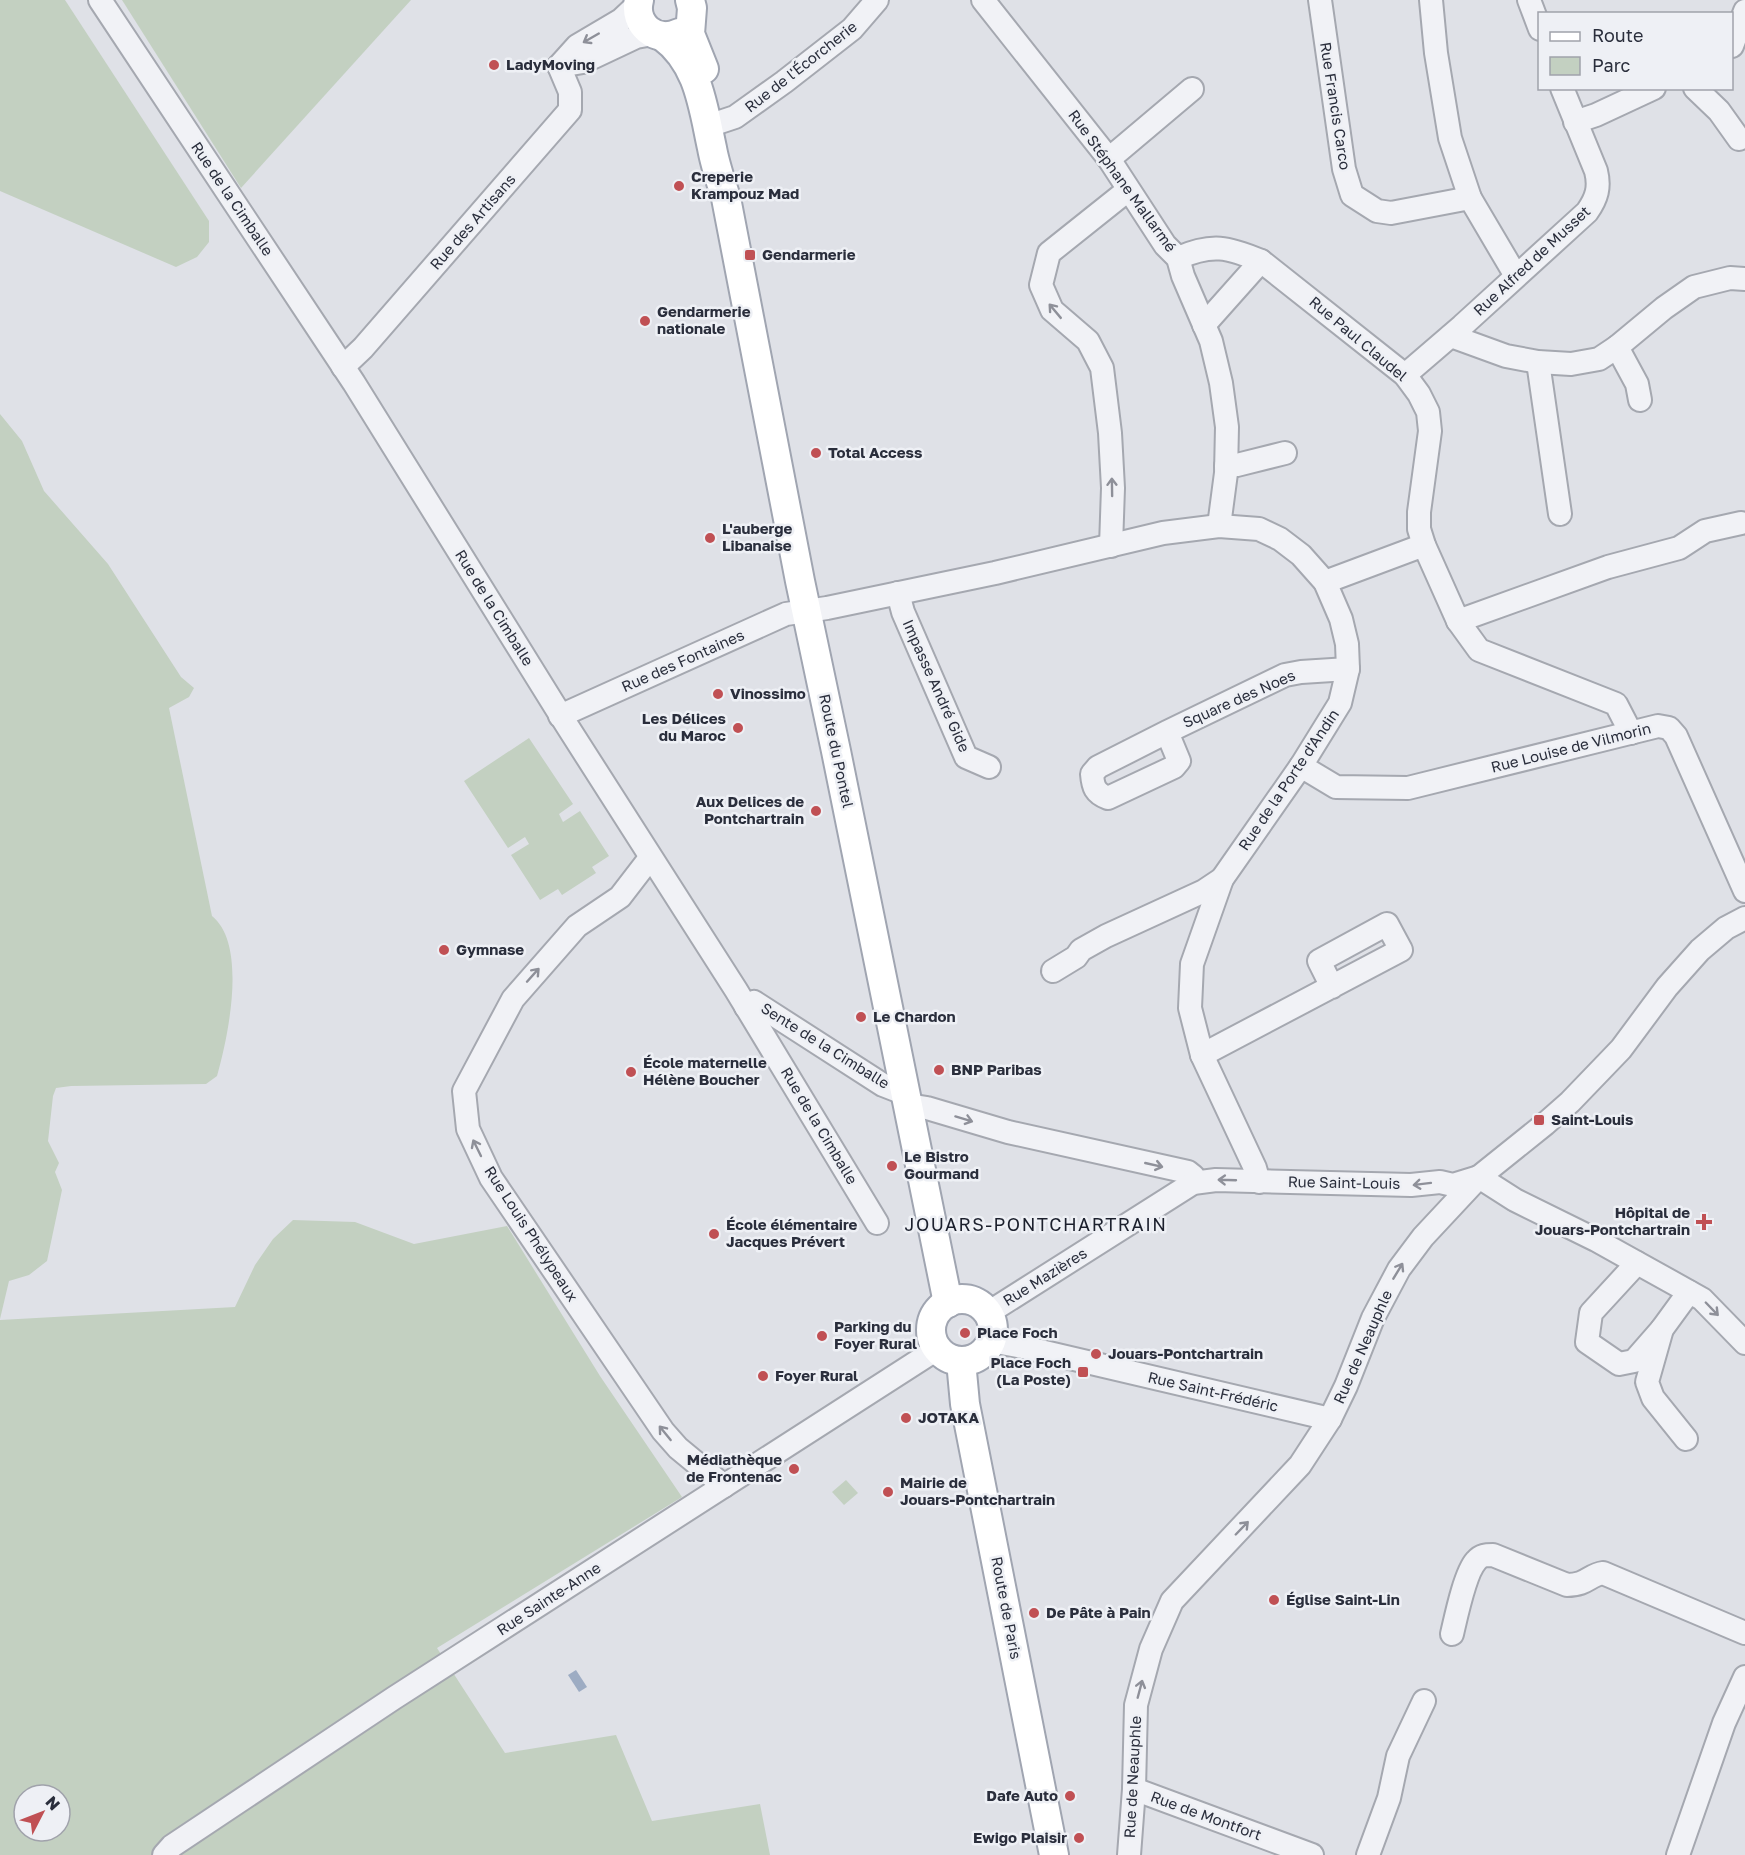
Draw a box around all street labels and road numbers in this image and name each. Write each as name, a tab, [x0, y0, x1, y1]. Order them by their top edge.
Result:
street label: Rue de l'Écorcherie	[741, 17, 860, 116]
street label: Rue Francis Carco	[1317, 41, 1355, 171]
street label: Rue Stéphane Mallarmé	[1065, 106, 1181, 255]
street label: Rue de la Cimballe	[188, 138, 278, 259]
street label: Rue des Artisans	[426, 170, 519, 273]
street label: Rue Alfred de Musset	[1469, 202, 1593, 319]
street label: Rue Paul Claudel	[1306, 292, 1411, 385]
street label: Rue de la Cimballe	[452, 546, 538, 669]
street label: Impasse André Gide	[900, 617, 974, 755]
street label: Rue des Fontaines	[619, 625, 747, 695]
street label: Square des Noes	[1180, 665, 1298, 731]
street label: Route du Pontel	[816, 692, 858, 810]
street label: Rue de la Porte d'Andin	[1234, 705, 1342, 853]
street label: Rue Louise de Vilmorin	[1489, 718, 1653, 776]
street label: Sente de la Cimballe	[758, 998, 893, 1092]
street label: Rue de la Cimballe	[778, 1064, 862, 1188]
street label: Rue Louis Phélypeaux	[481, 1162, 582, 1305]
street label: Rue Saint-Louis	[1288, 1172, 1400, 1192]
street label: Rue Mazières	[999, 1243, 1090, 1309]
street label: Rue de Neauphle	[1329, 1287, 1395, 1406]
street label: Rue Saint-Frédéric	[1146, 1367, 1280, 1415]
street label: Route de Paris	[988, 1555, 1026, 1661]
street label: Rue Sainte-Anne	[493, 1558, 604, 1638]
street label: Rue de Neauphle	[1120, 1715, 1144, 1839]
street label: Rue de Montfort	[1148, 1787, 1264, 1843]

